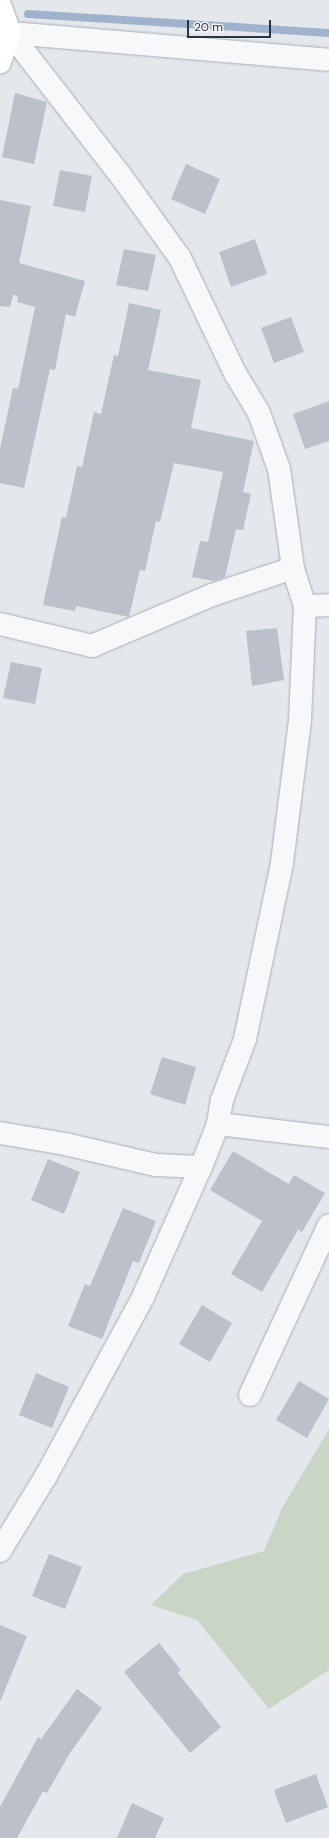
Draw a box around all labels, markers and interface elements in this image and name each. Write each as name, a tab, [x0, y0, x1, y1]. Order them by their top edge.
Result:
scale bar	[189, 12, 273, 38]
text: 20 m	[194, 19, 223, 35]

